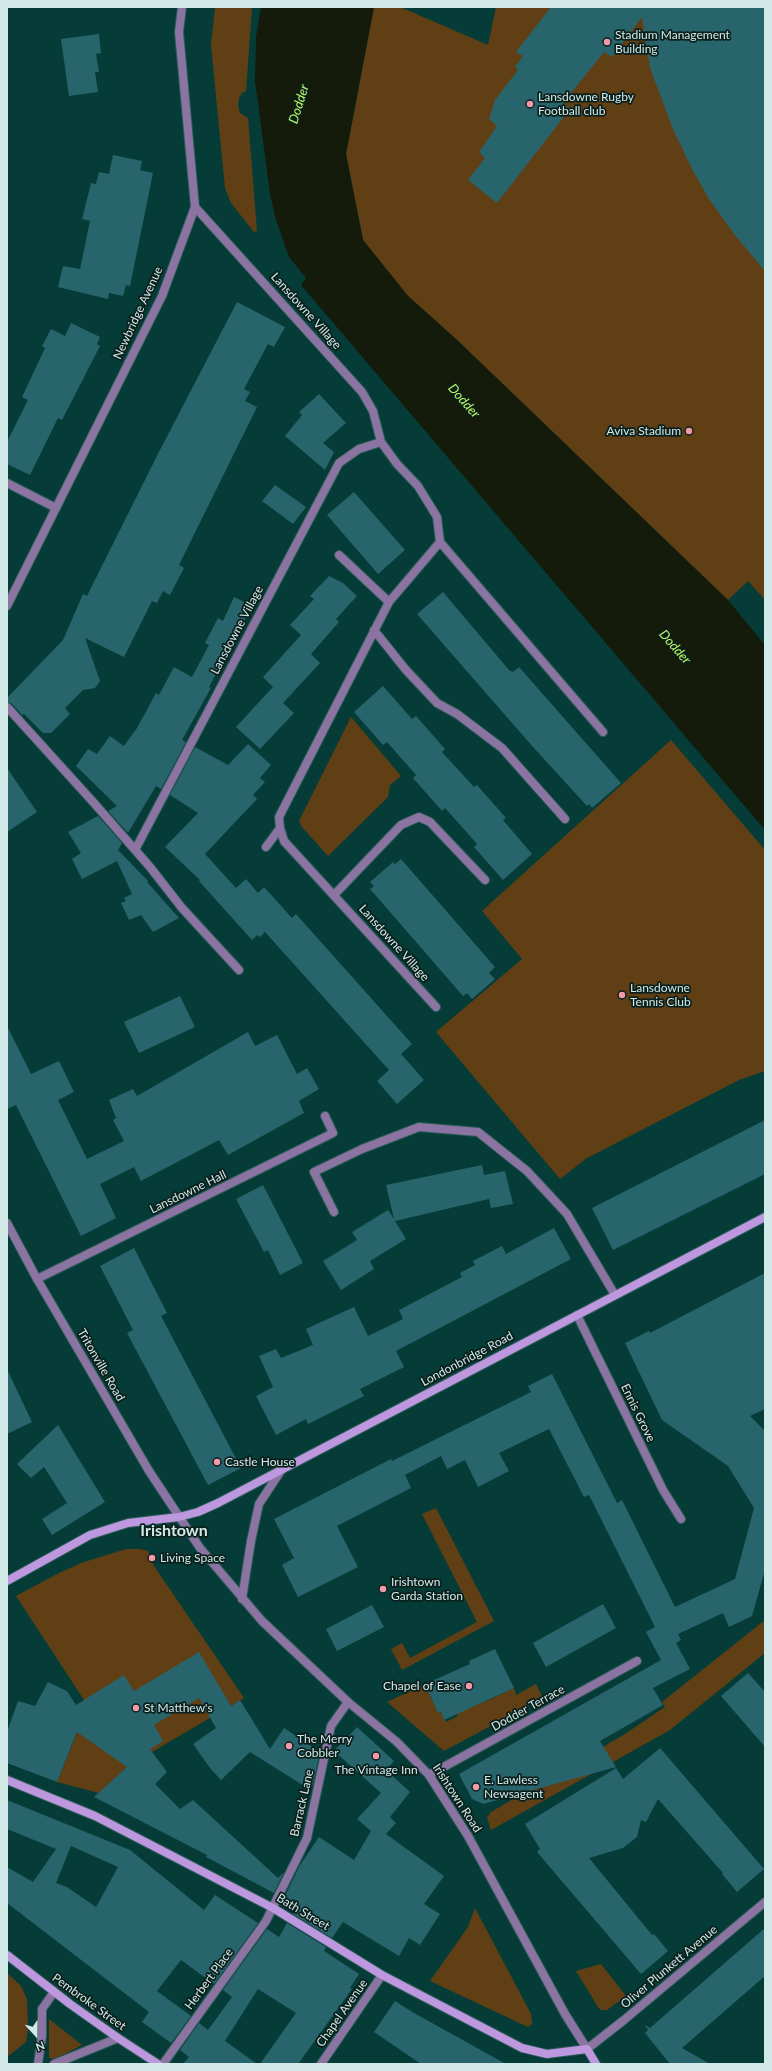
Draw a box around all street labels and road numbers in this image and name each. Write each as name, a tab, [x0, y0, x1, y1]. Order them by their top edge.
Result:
street label: Newbridge Avenue	[110, 264, 166, 362]
street label: Lansdowne Village	[268, 270, 344, 352]
street label: Lansdowne Village	[208, 583, 266, 677]
street label: Lansdowne Village	[356, 902, 432, 984]
street label: Lansdowne Hall	[147, 1167, 229, 1217]
street label: Tritonville Road	[74, 1326, 128, 1404]
street label: Londonbridge Road	[418, 1329, 516, 1389]
street label: Ennis Grove	[618, 1381, 658, 1445]
street label: Dodder Terrace	[489, 1682, 567, 1734]
street label: Irishtown Road	[429, 1761, 485, 1835]
street label: Barrack Lane	[287, 1768, 317, 1838]
street label: Bath Street	[274, 1891, 332, 1933]
street label: Oliver Plunkett Avenue	[618, 1922, 720, 2012]
street label: Herbert Place	[182, 1945, 236, 2013]
street label: Pembroke Street	[49, 1970, 129, 2034]
street label: Chapel Avenue	[313, 1976, 371, 2050]

